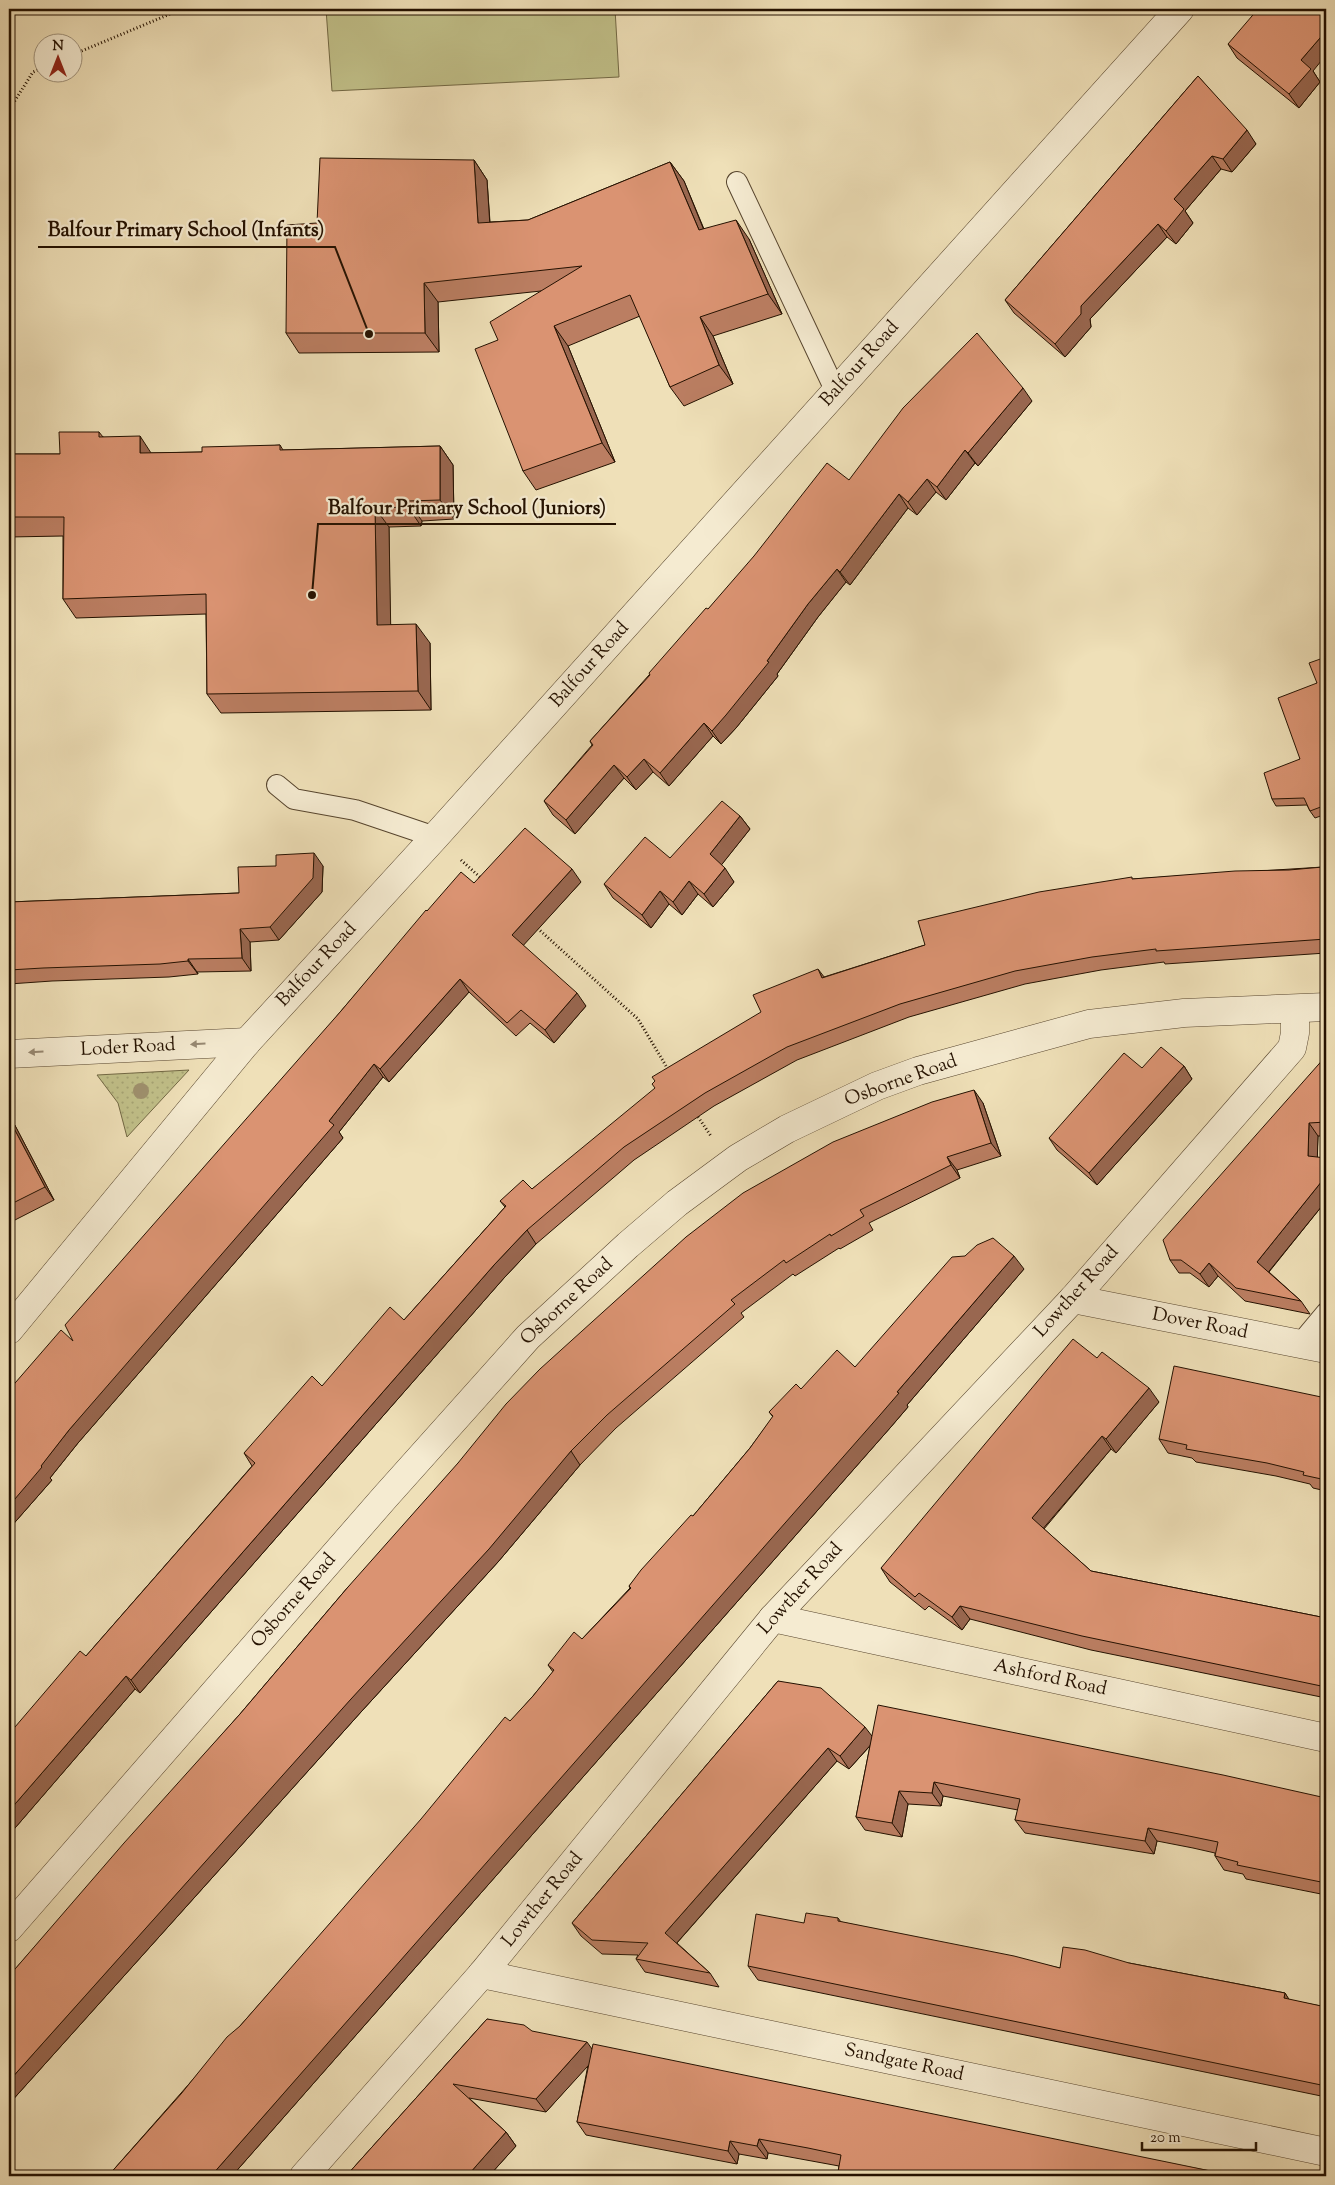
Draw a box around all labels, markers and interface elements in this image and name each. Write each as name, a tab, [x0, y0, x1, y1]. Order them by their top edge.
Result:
north arrow	[32, 32, 82, 82]
text: N	[52, 37, 64, 57]
callout: Balfour Primary School (Infants)	[38, 212, 335, 247]
text: Balfour Primary School (Infants)	[48, 217, 324, 246]
street label: Balfour Road	[814, 315, 906, 413]
callout: Balfour Primary School (Juniors)	[318, 489, 616, 524]
text: Balfour Primary School (Juniors)	[328, 495, 606, 524]
street label: Balfour Road	[544, 616, 636, 714]
street label: Balfour Road	[270, 916, 364, 1013]
street label: Loder Road	[80, 1032, 176, 1064]
one-way arrow	[190, 1041, 206, 1049]
street label: Osborne Road	[841, 1048, 961, 1114]
one-way arrow	[28, 1049, 44, 1057]
street label: Lowther Road	[1028, 1240, 1126, 1344]
street label: Osborne Road	[515, 1252, 620, 1352]
street label: Dover Road	[1150, 1301, 1250, 1347]
street label: Lowther Road	[752, 1537, 850, 1641]
street label: Osborne Road	[245, 1547, 343, 1654]
street label: Ashford Road	[991, 1653, 1109, 1703]
street label: Lowther Road	[496, 1846, 590, 1953]
street label: Sandgate Road	[842, 2037, 967, 2089]
scale bar	[1142, 2120, 1256, 2152]
text: 20 m	[1150, 2128, 1181, 2149]

